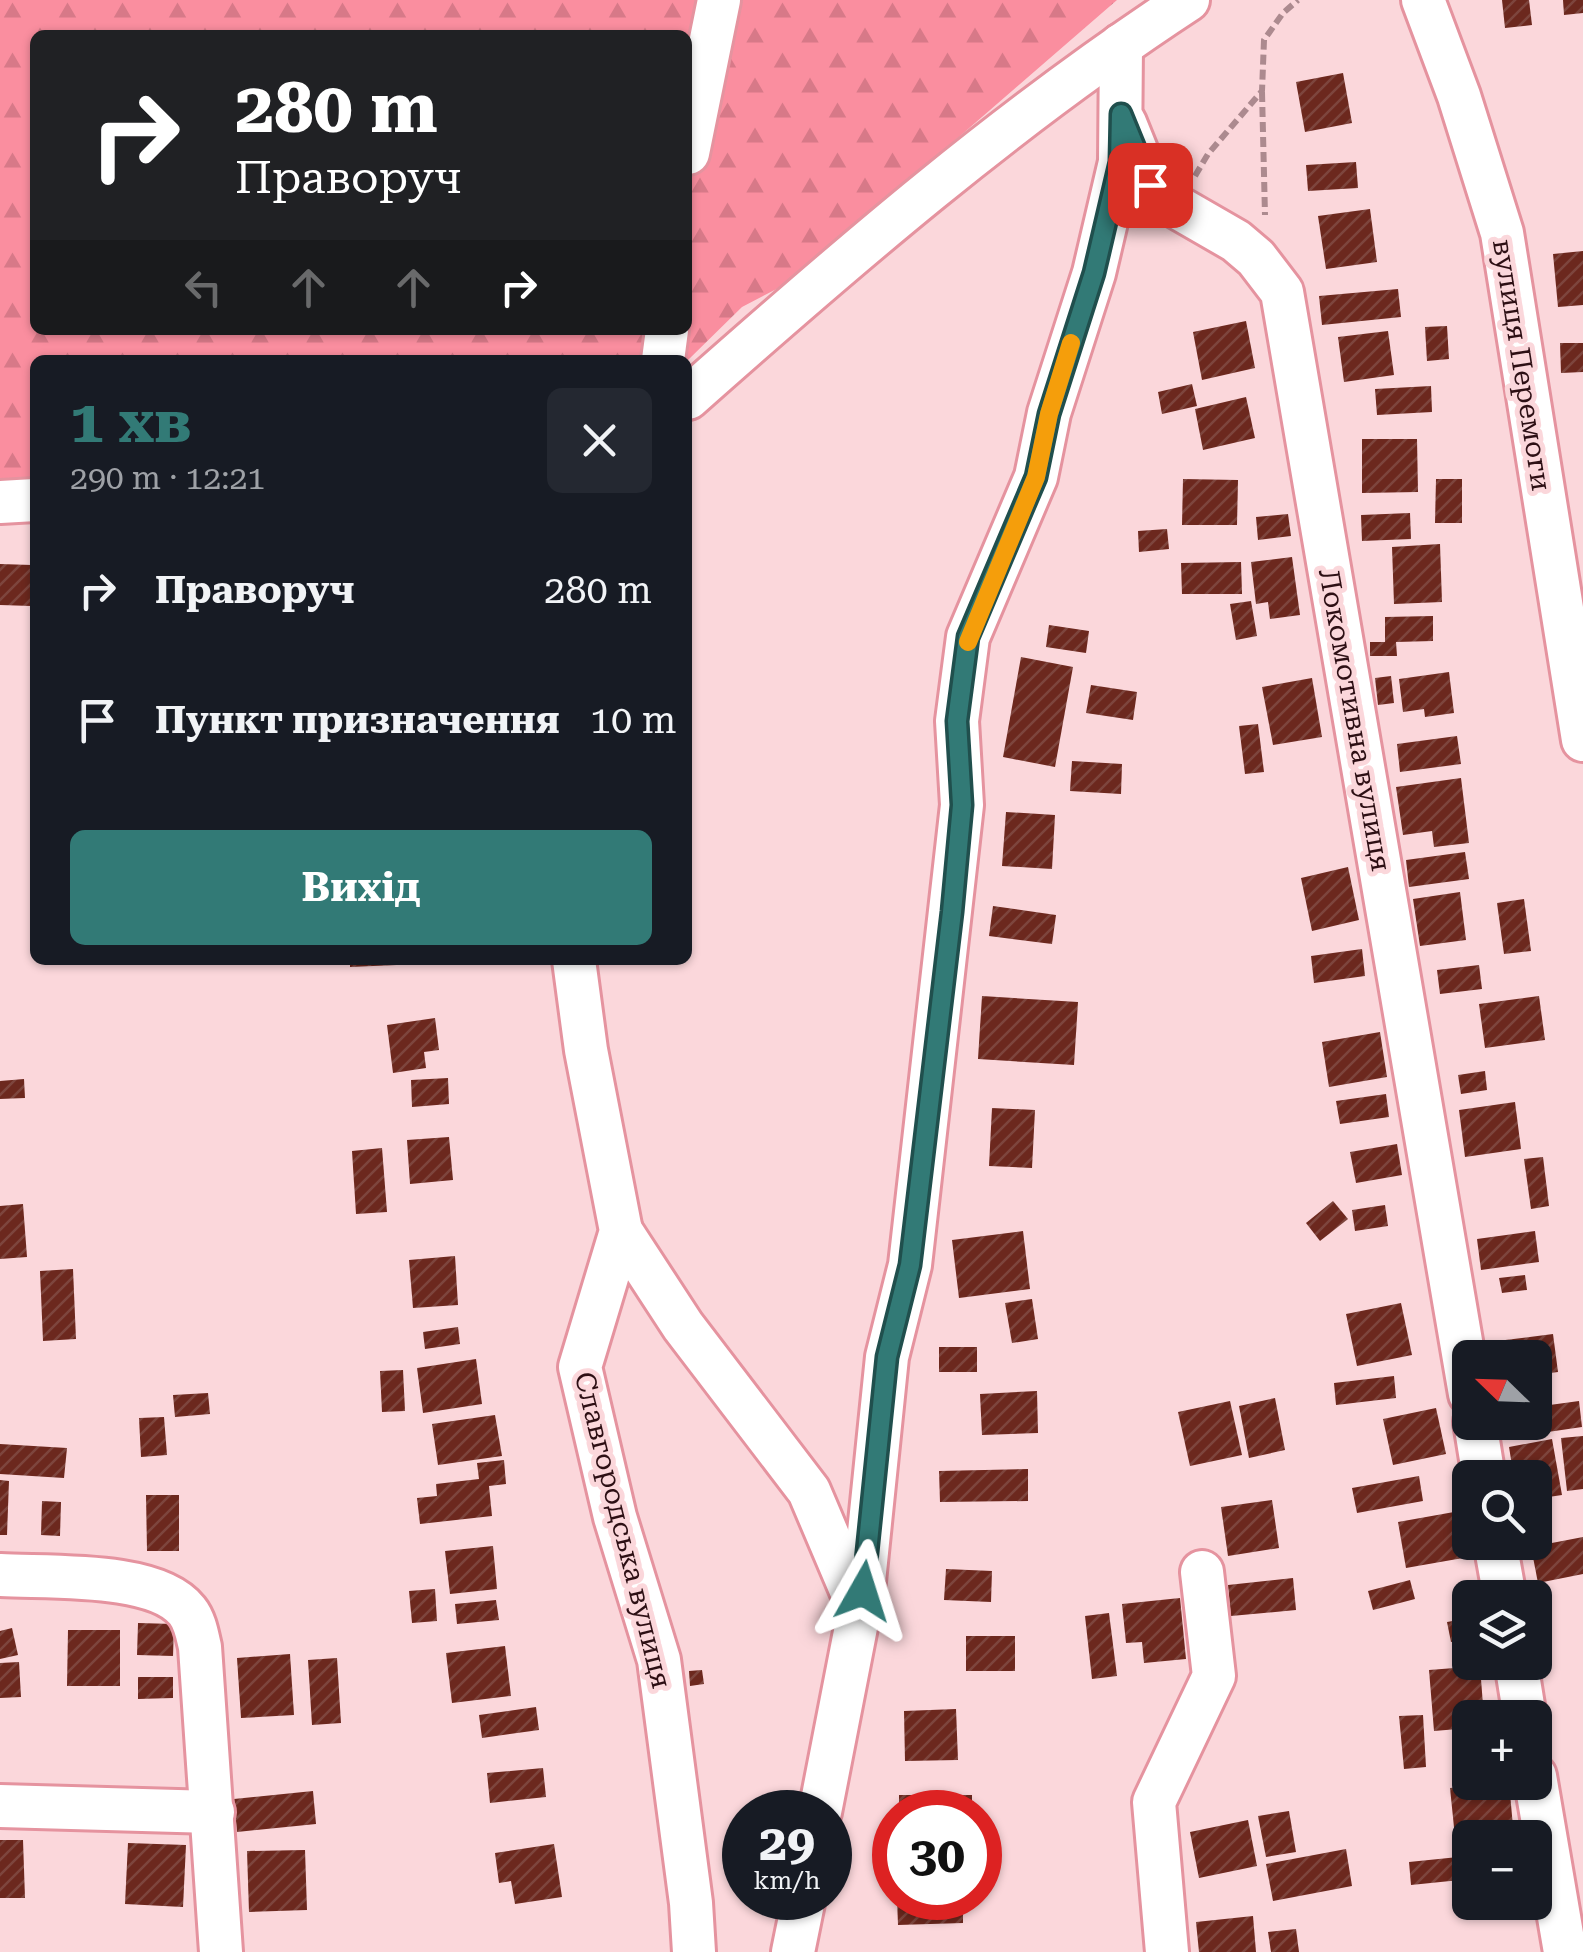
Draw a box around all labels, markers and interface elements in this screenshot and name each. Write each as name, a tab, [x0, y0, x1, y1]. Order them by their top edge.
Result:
text: 280 m	[235, 67, 438, 149]
icon: right	[70, 70, 200, 200]
pin	[1108, 143, 1193, 228]
text: Праворуч	[235, 151, 462, 204]
icon: arrive	[1123, 158, 1178, 213]
street label: вулиця Перемоги	[1486, 237, 1558, 493]
icon: left	[176, 260, 231, 315]
icon: ahead	[281, 260, 336, 315]
icon: ahead	[386, 260, 441, 315]
icon: right	[491, 260, 546, 315]
text: 1 хв	[70, 386, 192, 457]
button: close	[547, 388, 652, 493]
text: 290 m · 12:21	[70, 459, 265, 497]
icon: right	[70, 563, 125, 618]
street label: Локомотивна вулиця	[1312, 566, 1398, 874]
text: Праворуч	[155, 568, 354, 612]
text: 280 m	[544, 568, 652, 612]
icon: arrive	[70, 693, 125, 748]
text: Пункт призначення	[155, 698, 560, 742]
text: 10 m	[590, 698, 677, 742]
button: Вихід	[70, 830, 652, 945]
north arrow	[1452, 1340, 1552, 1440]
map controls	[1452, 1340, 1552, 1920]
street label: Славгородська вулиця	[568, 1368, 678, 1692]
button: search	[1452, 1460, 1552, 1560]
position arrow	[811, 1539, 915, 1643]
button: layers	[1452, 1580, 1552, 1680]
button: +	[1452, 1700, 1552, 1800]
speed limit sign: 30	[872, 1790, 1002, 1920]
text: 29	[759, 1814, 815, 1872]
button: −	[1452, 1820, 1552, 1920]
text: km/h	[754, 1866, 820, 1895]

